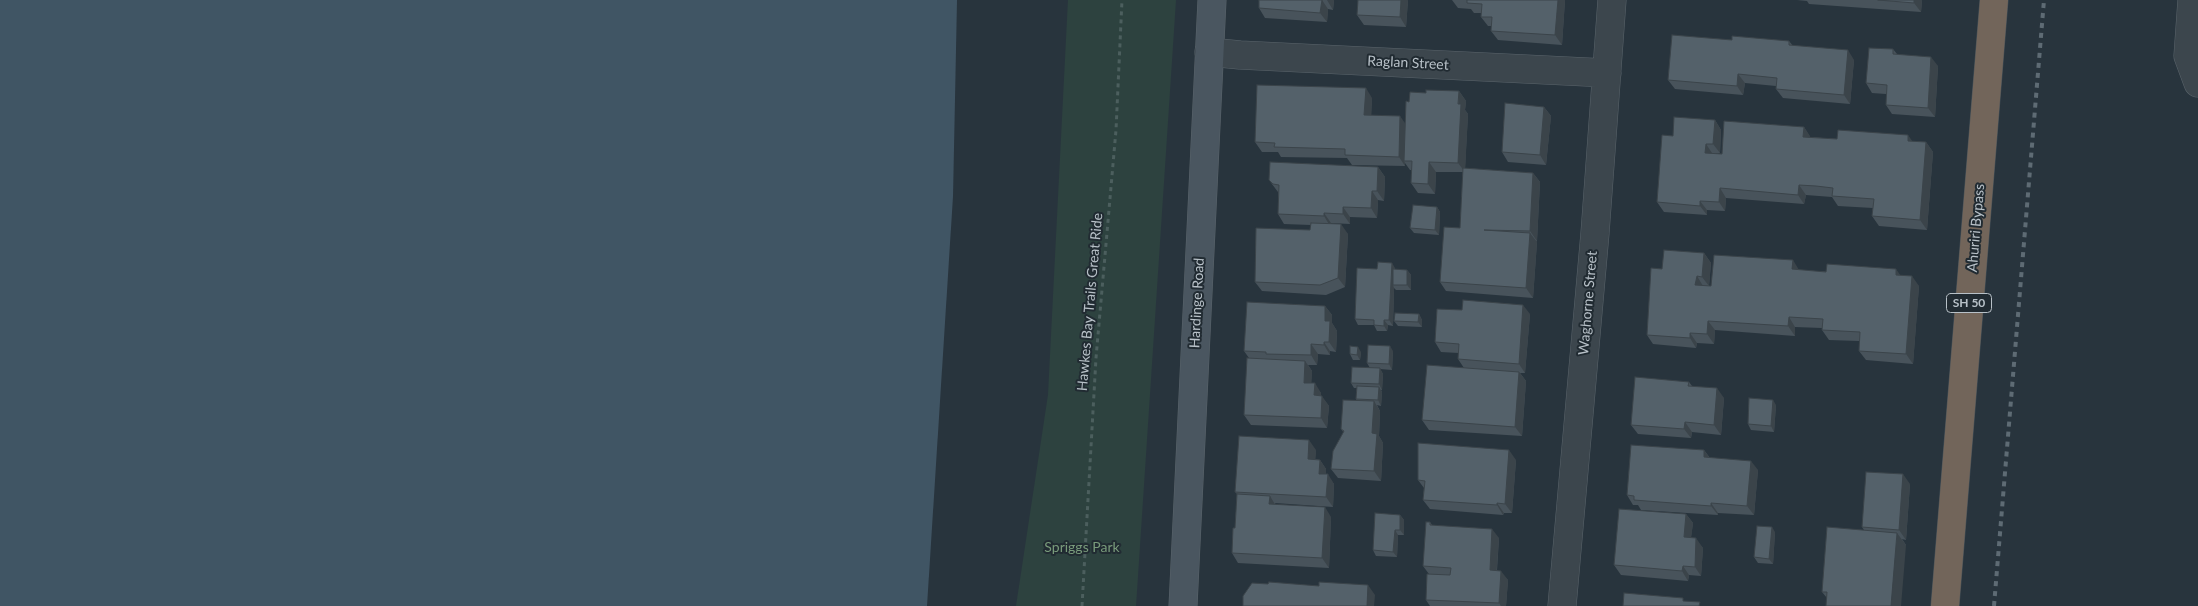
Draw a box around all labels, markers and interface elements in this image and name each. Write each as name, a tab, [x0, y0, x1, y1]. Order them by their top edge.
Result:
street label: Raglan Street	[1367, 52, 1449, 74]
street label: Ahuriri Bypass	[1964, 183, 1988, 273]
street label: Hawkes Bay Trails Great Ride	[1074, 212, 1106, 392]
street label: Waghorne Street	[1575, 250, 1601, 356]
street label: Hardinge Road	[1186, 257, 1208, 349]
road number: SH 50	[1946, 294, 1992, 312]
park label: Spriggs Park	[1044, 539, 1120, 555]

